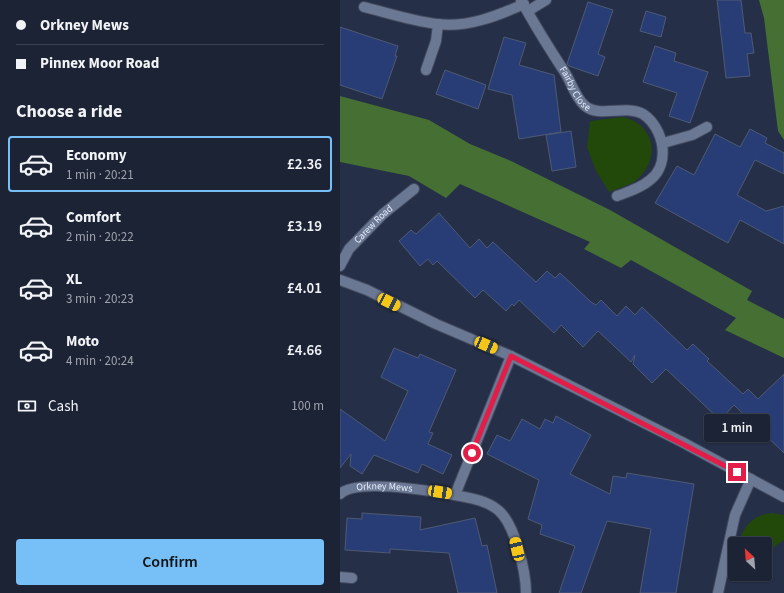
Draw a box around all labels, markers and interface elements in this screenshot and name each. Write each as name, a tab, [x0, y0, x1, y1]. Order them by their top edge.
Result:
text: Orkney Mews	[40, 15, 129, 36]
text: Pinnex Moor Road	[40, 53, 159, 74]
street label: Fairby Close	[556, 64, 593, 115]
text: Choose a ride	[16, 99, 122, 124]
text: Economy	[66, 145, 127, 166]
icon: car	[18, 146, 54, 182]
text: £2.36	[287, 154, 322, 175]
text: 1 min · 20:21	[66, 166, 134, 184]
street label: Carew Road	[351, 202, 396, 247]
text: Comfort	[66, 207, 121, 228]
icon: car	[18, 208, 54, 244]
text: £3.19	[287, 216, 322, 237]
text: 2 min · 20:22	[66, 228, 134, 246]
text: XL	[66, 269, 82, 290]
icon: car	[18, 270, 54, 306]
text: £4.01	[287, 278, 322, 299]
text: 3 min · 20:23	[66, 290, 134, 308]
car	[376, 291, 402, 313]
text: Moto	[66, 331, 99, 352]
icon: car	[18, 332, 54, 368]
car	[473, 335, 499, 355]
text: £4.66	[287, 340, 322, 361]
text: 4 min · 20:24	[66, 352, 134, 370]
icon: cash	[16, 395, 38, 417]
text: Cash	[48, 396, 79, 417]
text: 100 m	[291, 397, 324, 415]
callout: 1 min	[704, 414, 770, 442]
text: 1 min	[722, 419, 752, 437]
route start	[463, 444, 481, 462]
route end	[728, 463, 746, 481]
street label: Orkney Mews	[356, 479, 413, 496]
car	[427, 484, 453, 500]
car	[508, 536, 526, 562]
north arrow	[728, 537, 772, 581]
map controls	[728, 537, 772, 581]
button: Confirm	[16, 539, 324, 585]

